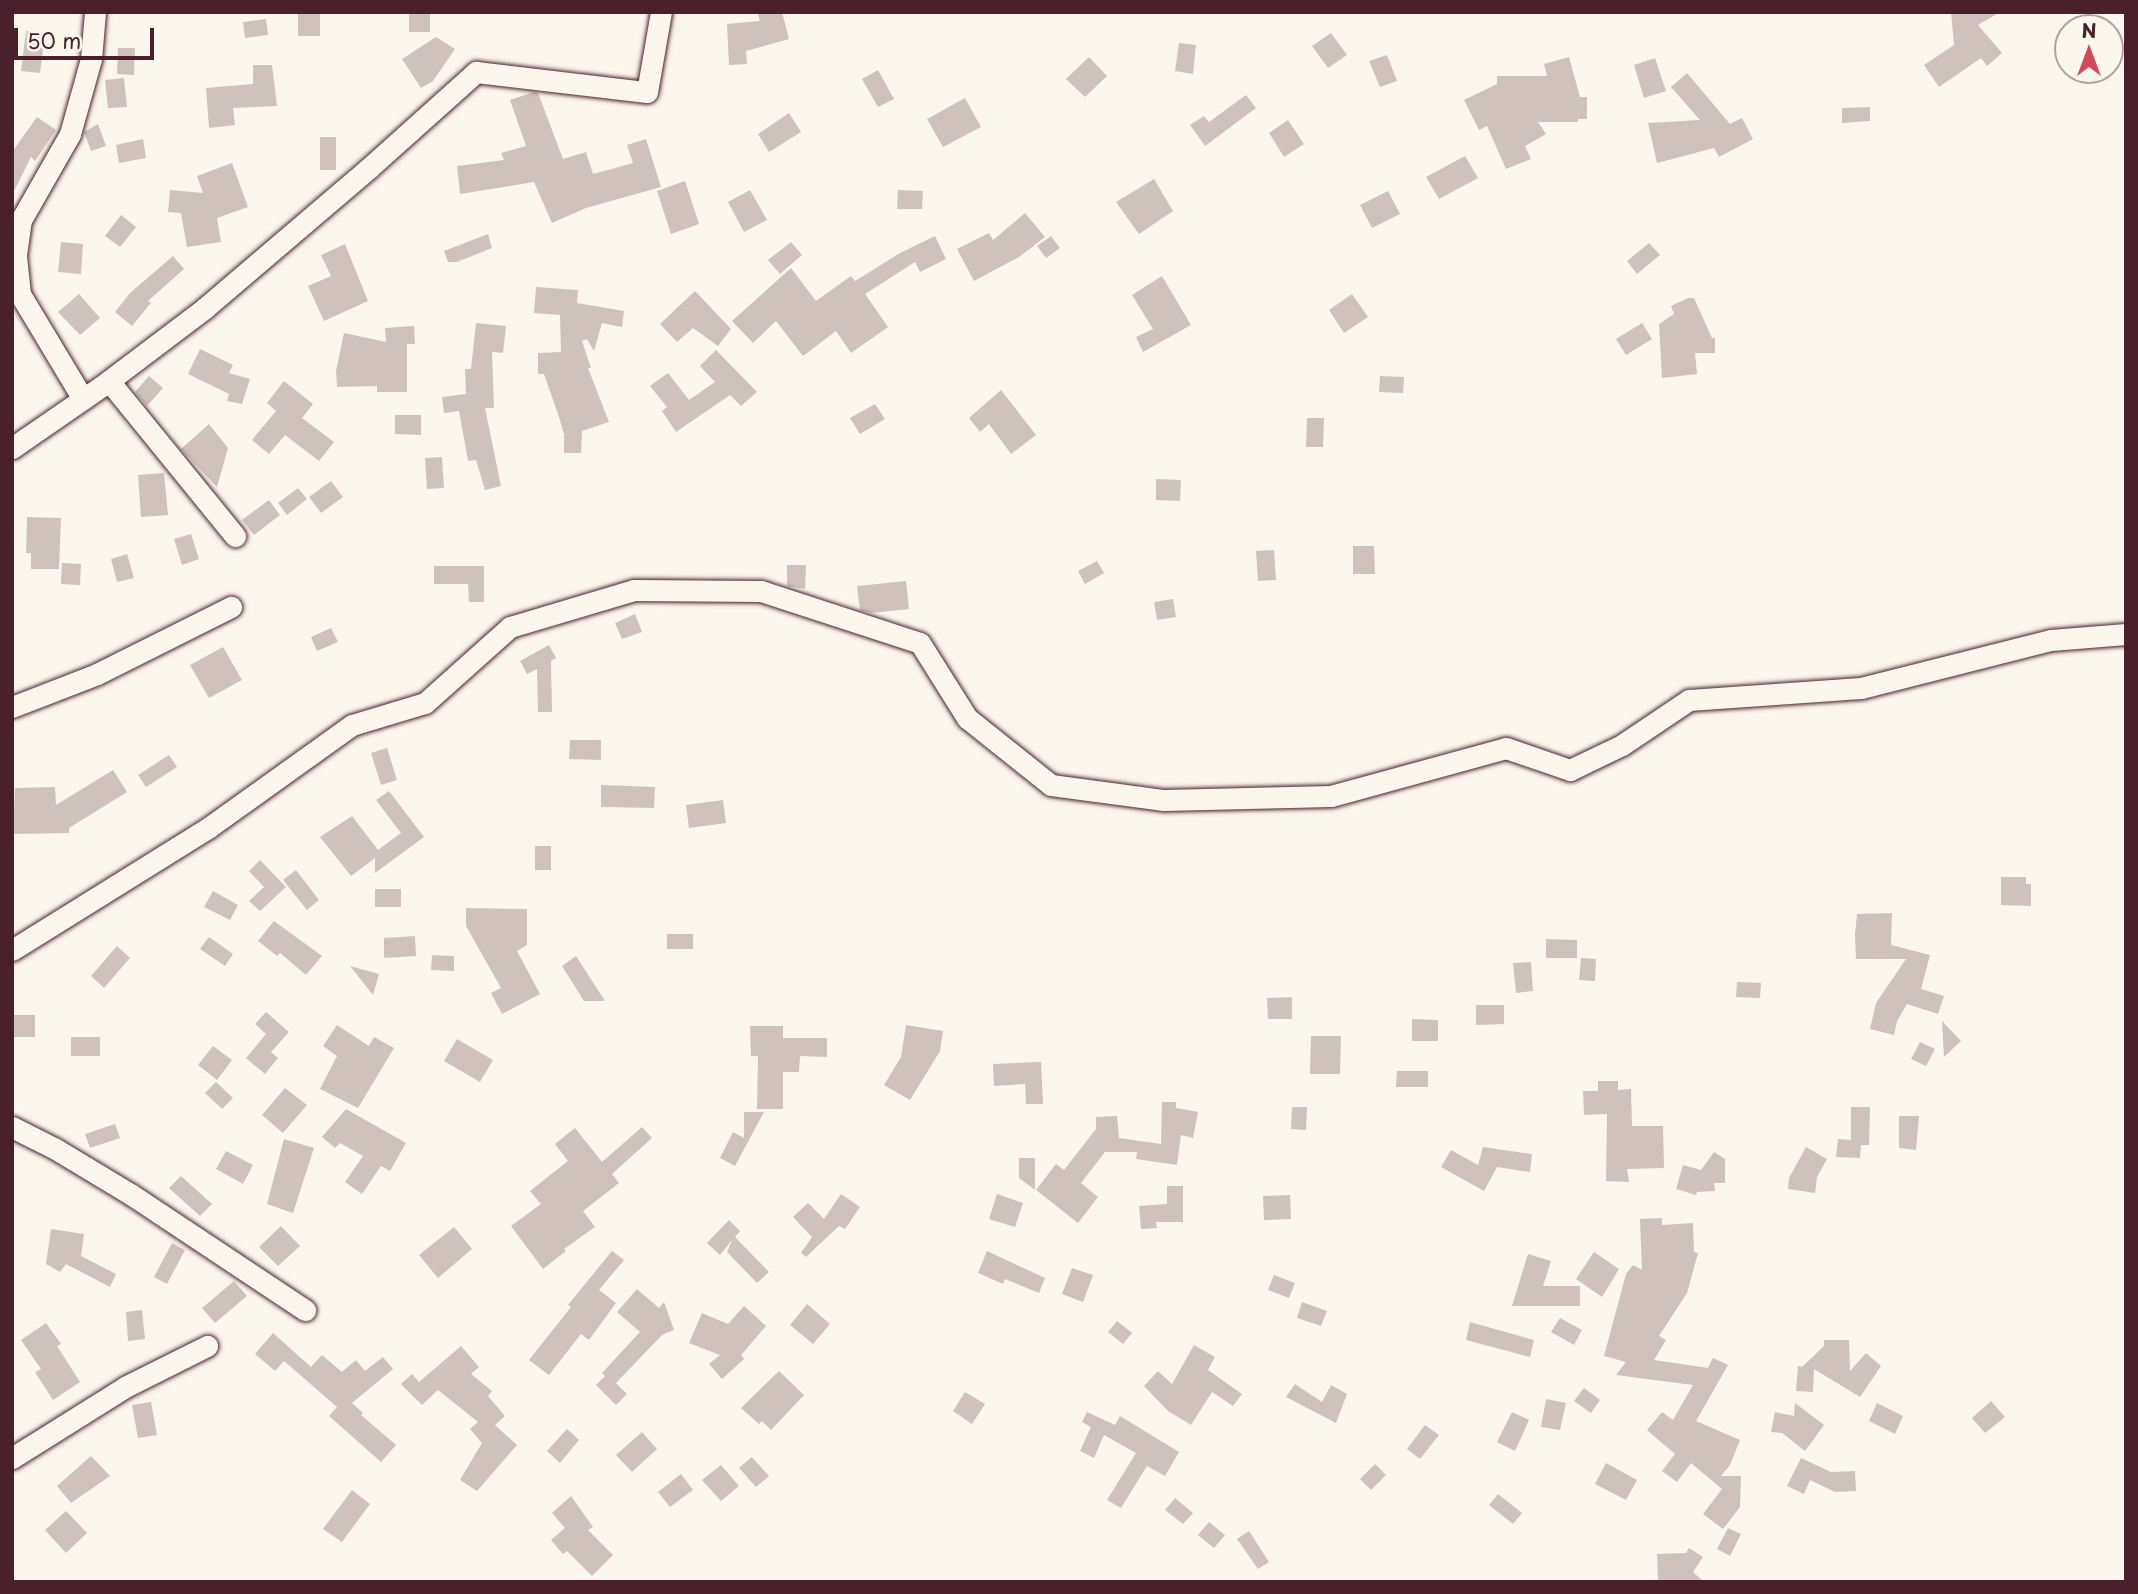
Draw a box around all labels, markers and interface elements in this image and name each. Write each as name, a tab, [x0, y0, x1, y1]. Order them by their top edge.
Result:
scale bar	[18, 14, 158, 58]
north arrow	[2054, 14, 2124, 84]
text: N	[2081, 16, 2097, 44]
text: 50 m	[27, 24, 81, 56]

